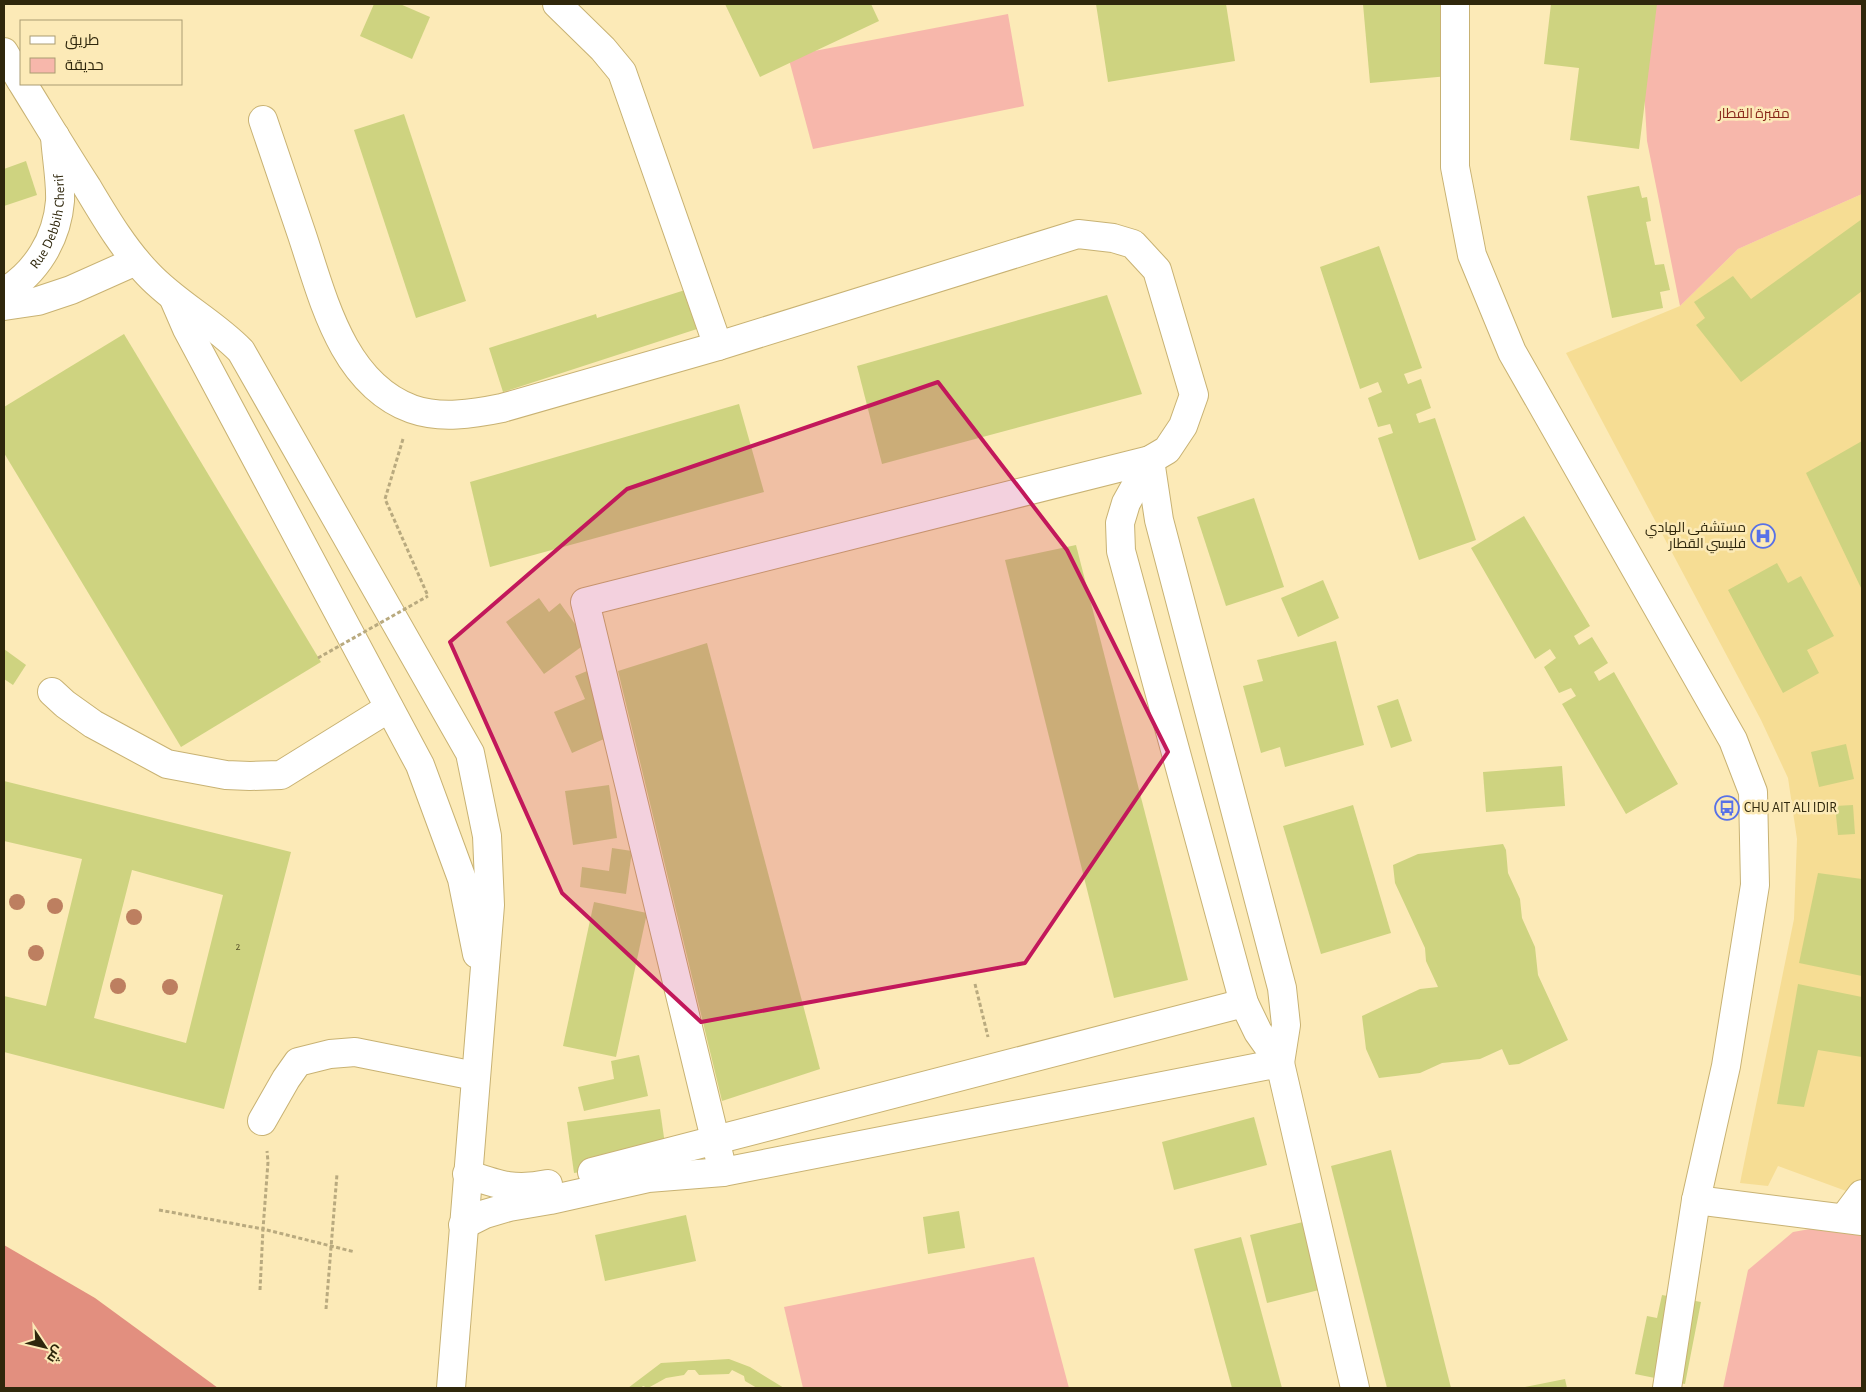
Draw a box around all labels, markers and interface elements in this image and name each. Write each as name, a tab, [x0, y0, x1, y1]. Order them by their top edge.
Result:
legend	[20, 20, 182, 85]
text: طريق	[65, 33, 99, 50]
text: حديقة	[65, 58, 104, 73]
park label: مقبرة القطار	[1717, 107, 1790, 121]
street label: Rue Debbih Cherif	[28, 173, 67, 272]
place label: مستشفى الهادي فليسي القطار	[1645, 521, 1746, 554]
hospital icon: مستشفى الهادي فليسي القطار	[1750, 523, 1776, 549]
bus stop icon: CHU AIT ALI IDIR	[1714, 795, 1740, 821]
place label: CHU AIT ALI IDIR	[1744, 801, 1837, 815]
house number: 2	[235, 941, 241, 952]
north arrow	[20, 1322, 70, 1372]
text: ش	[43, 1342, 67, 1366]

